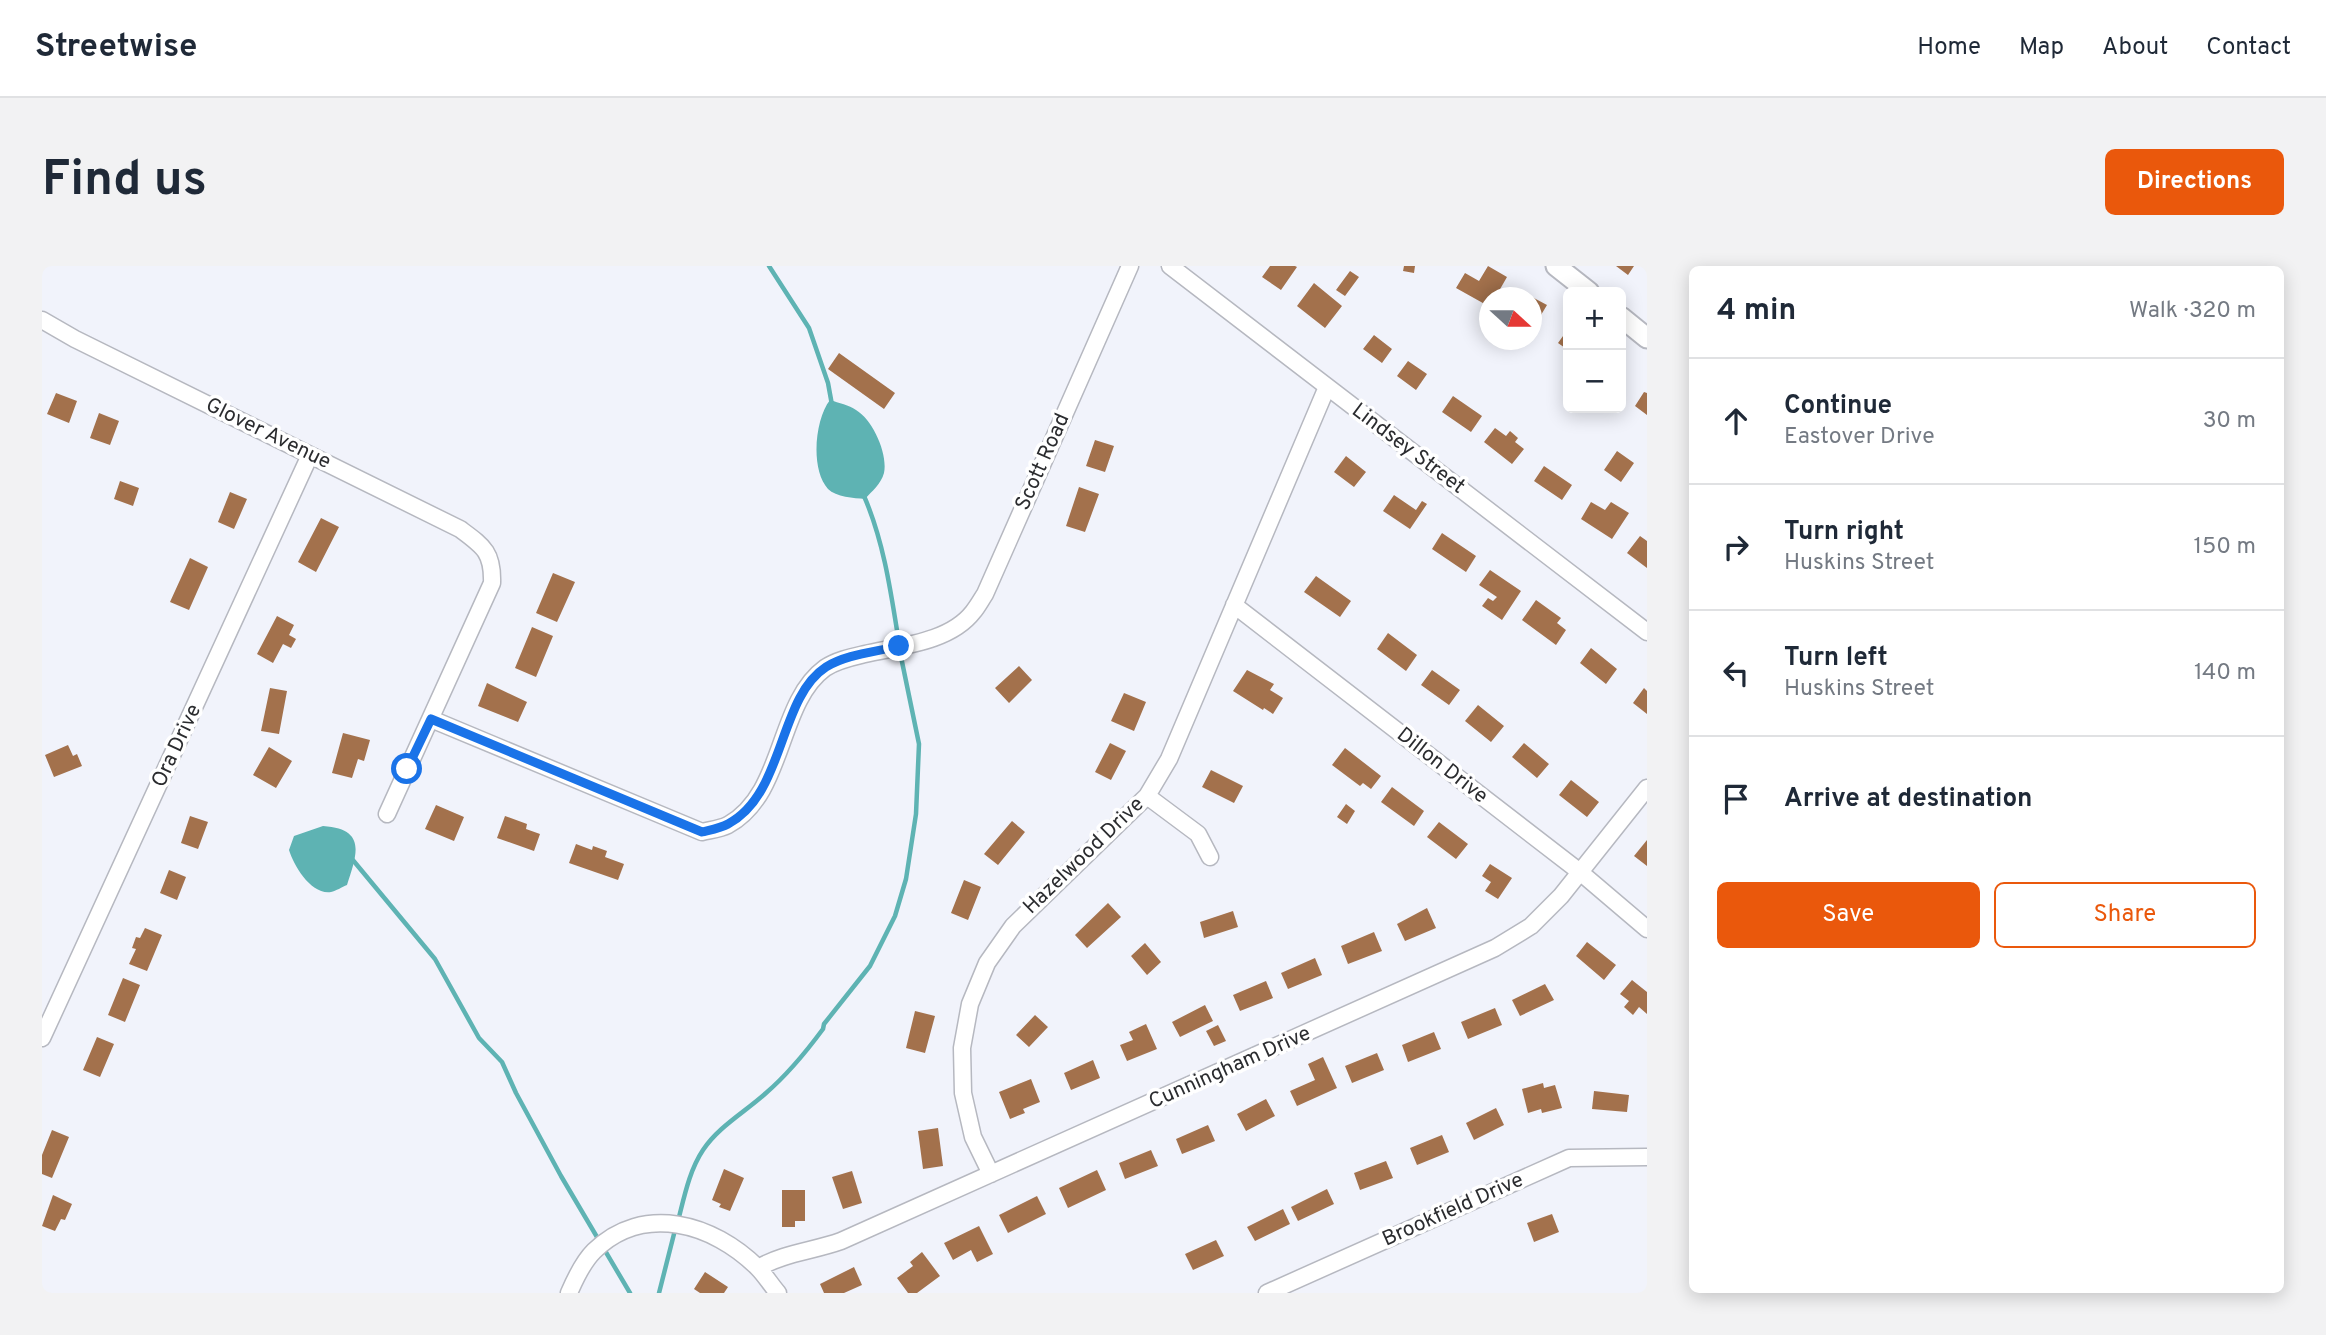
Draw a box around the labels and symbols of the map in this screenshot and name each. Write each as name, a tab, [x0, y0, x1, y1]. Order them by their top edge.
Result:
north arrow	[1479, 287, 1542, 350]
street label: Glover Avenue	[201, 392, 335, 476]
street label: Lindsey Street	[1346, 397, 1470, 501]
street label: Scott Road	[1010, 409, 1076, 515]
route end	[883, 630, 914, 661]
street label: Ora Drive	[146, 700, 208, 792]
street label: Dillon Drive	[1391, 722, 1493, 810]
route start	[391, 753, 422, 784]
street label: Hazelwood Drive	[1018, 792, 1150, 920]
street label: Cunningham Drive	[1145, 1020, 1315, 1116]
street label: Brookfield Drive	[1378, 1167, 1528, 1253]

